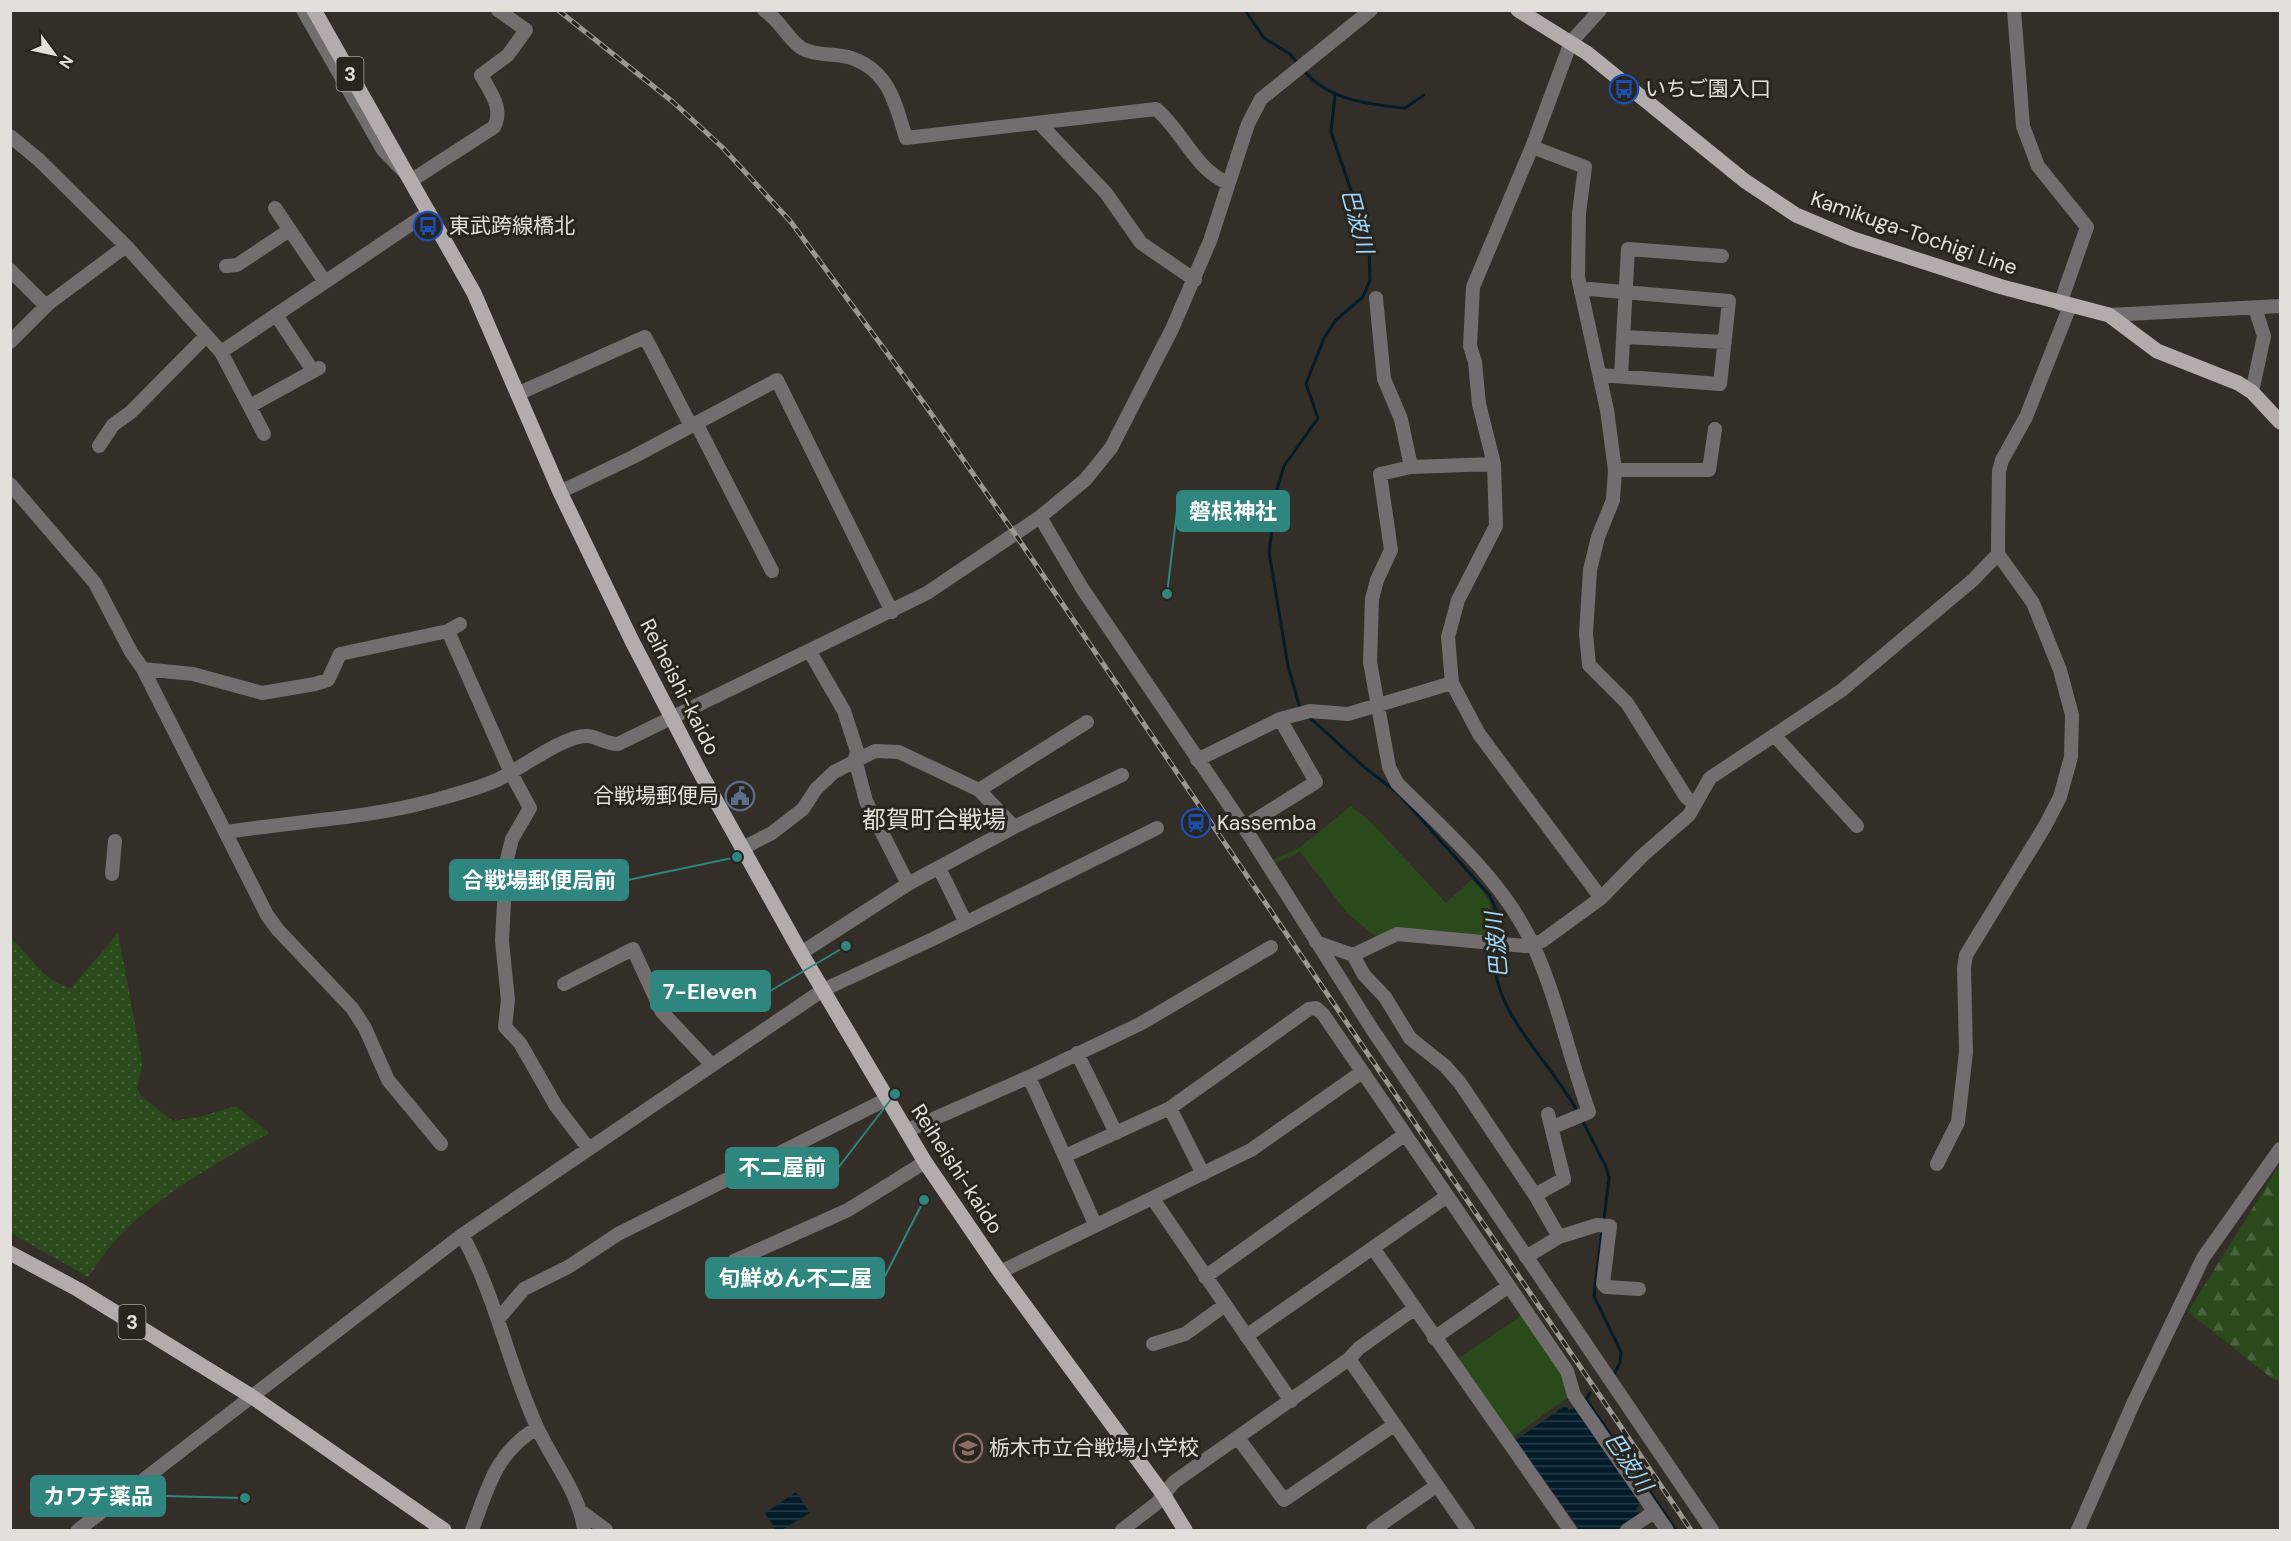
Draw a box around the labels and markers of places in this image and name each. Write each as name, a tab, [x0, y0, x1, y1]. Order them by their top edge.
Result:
bus stop icon: いちご園入口	[1608, 73, 1640, 105]
place label: いちご園入口	[1645, 75, 1771, 103]
bus stop icon: 東武跨線橋北	[412, 210, 444, 242]
place label: 東武跨線橋北	[449, 212, 575, 240]
callout: 磐根神社	[1177, 491, 1289, 531]
public building icon: 合戦場郵便局	[724, 780, 756, 812]
place label: 合戦場郵便局	[593, 782, 719, 810]
station icon: Kassemba	[1180, 807, 1212, 839]
place label: Kassemba	[1217, 809, 1317, 837]
callout: 合戦場郵便局前	[450, 860, 628, 900]
callout: 7-Eleven	[651, 971, 770, 1011]
callout: 不二屋前	[726, 1148, 838, 1188]
callout: 旬鮮めん不二屋	[706, 1258, 884, 1298]
school or university icon: 栃木市立合戦場小学校	[952, 1432, 984, 1464]
place label: 栃木市立合戦場小学校	[989, 1434, 1199, 1462]
callout: カワチ薬品	[31, 1476, 165, 1516]

